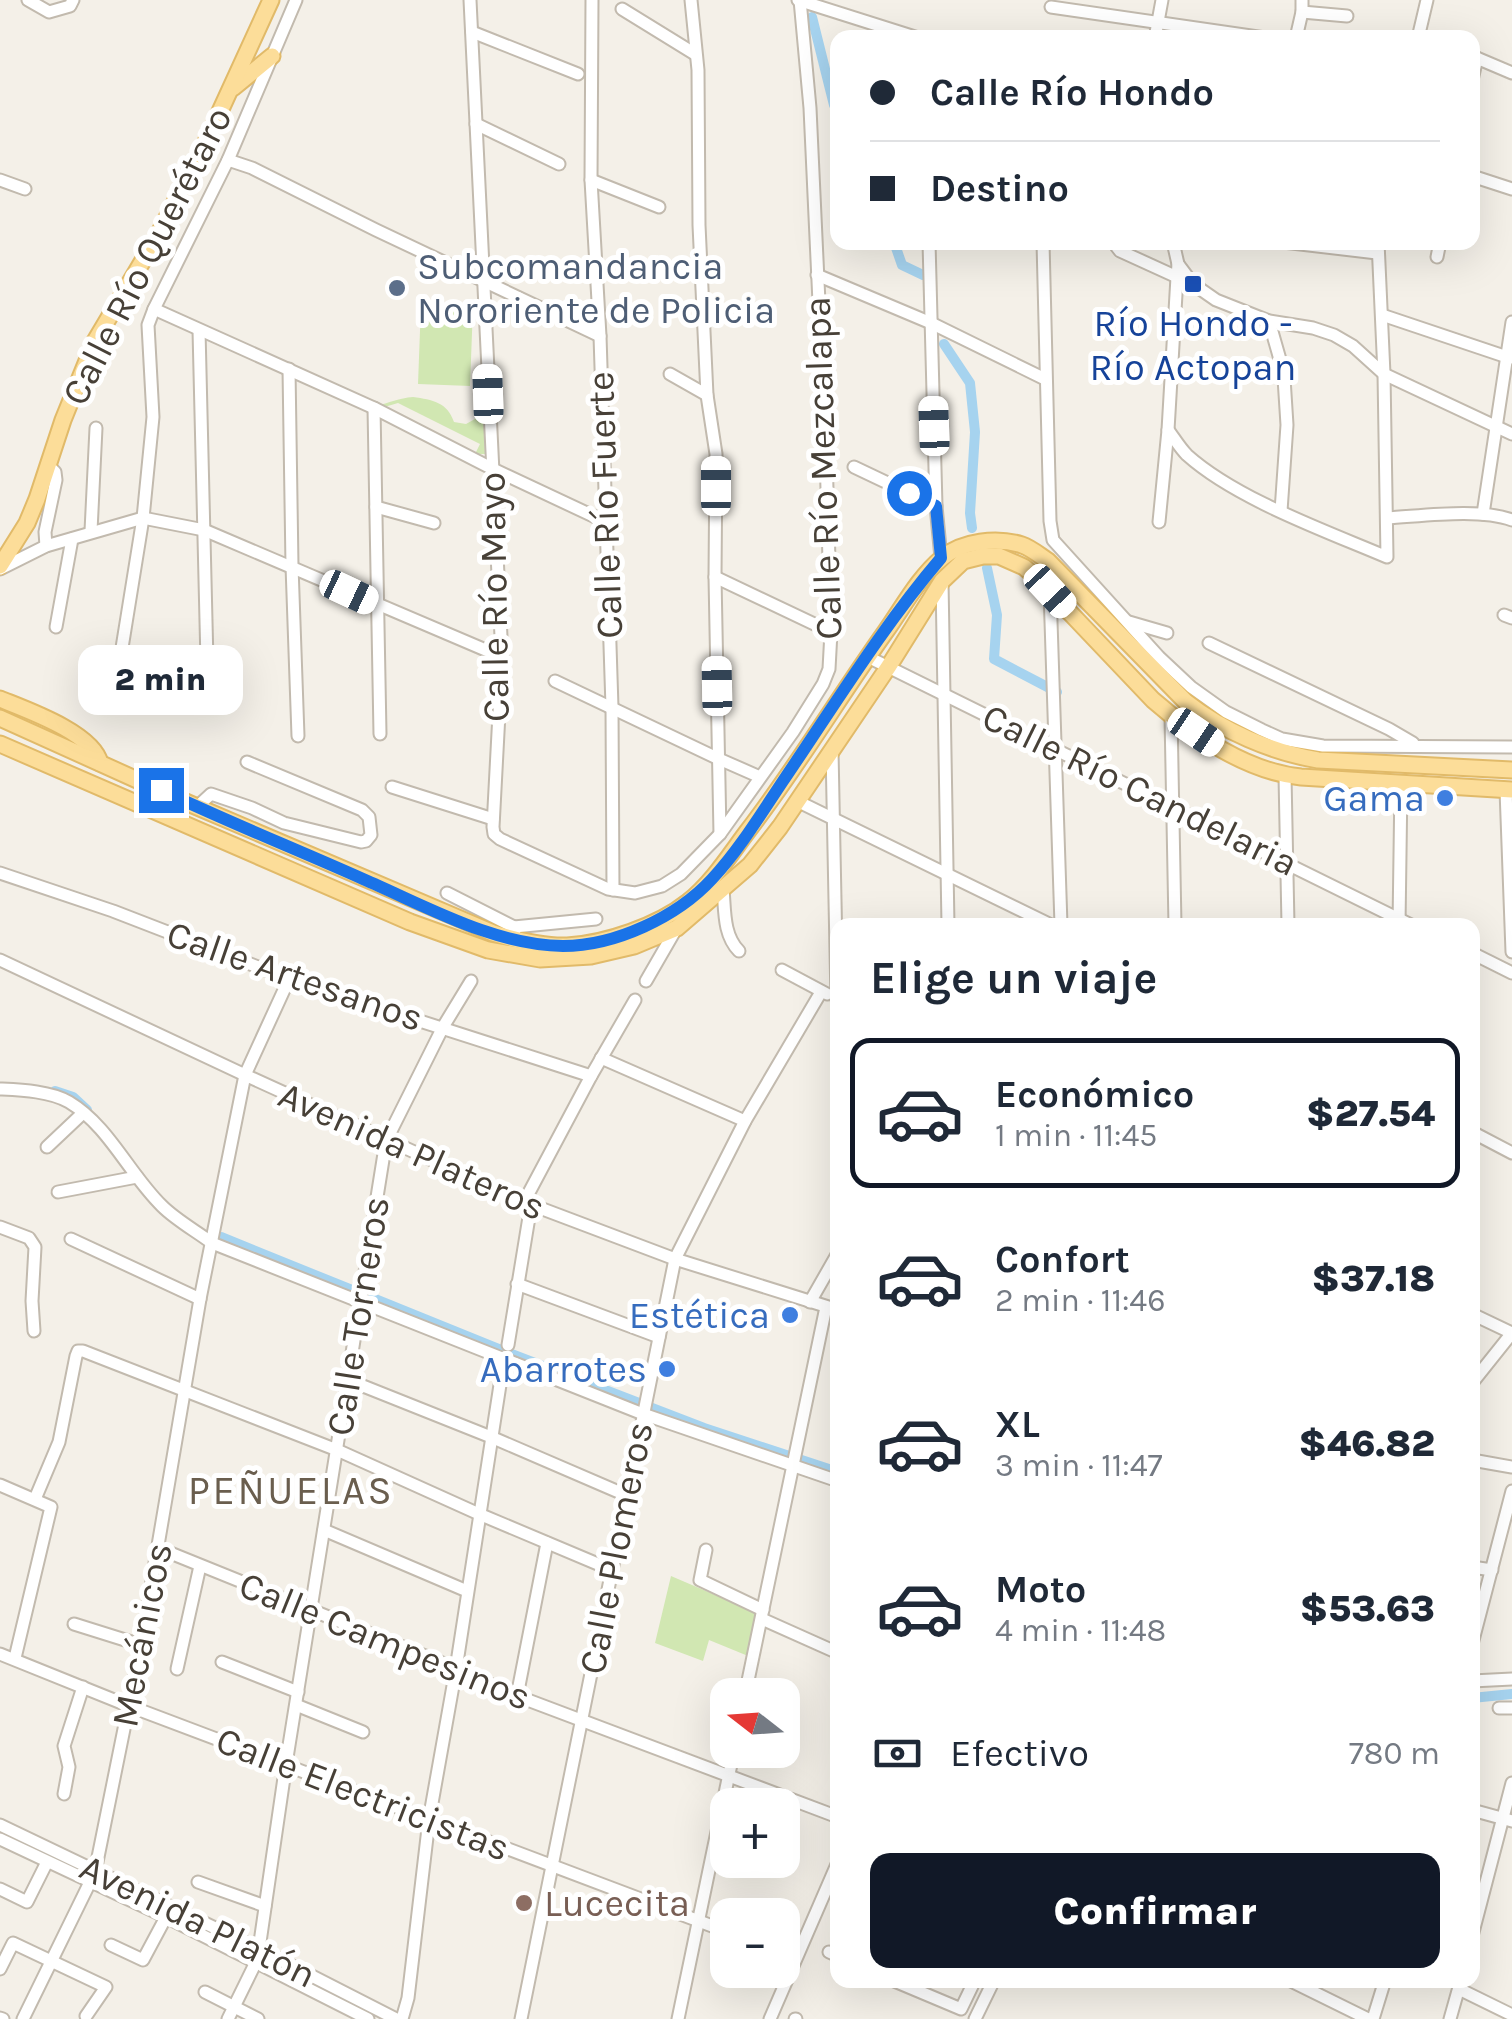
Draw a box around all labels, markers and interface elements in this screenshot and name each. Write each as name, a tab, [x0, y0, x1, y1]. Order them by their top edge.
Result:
text: Calle Río Hondo	[930, 70, 1214, 115]
street label: Calle Río Querétaro	[52, 99, 242, 413]
text: Destino	[930, 166, 1069, 211]
place label: Subcomandancia Nororiente de Policia	[417, 244, 775, 333]
marker: Río Hondo - Río Actopan	[1182, 273, 1204, 295]
marker: Subcomandancia Nororiente de Policia	[386, 277, 408, 299]
street label: Calle Río Mezcalapa	[795, 296, 851, 640]
place label: Río Hondo - Río Actopan	[1090, 301, 1296, 390]
car	[472, 363, 504, 425]
street label: Calle Río Fuerte	[578, 371, 632, 639]
car	[918, 395, 950, 457]
car	[701, 456, 731, 516]
route start	[887, 471, 932, 516]
street label: Calle Río Mayo	[469, 472, 519, 722]
car	[1019, 559, 1081, 623]
car	[315, 566, 383, 618]
callout: 2 min	[79, 645, 244, 715]
car	[701, 656, 733, 716]
text: 2 min	[115, 661, 206, 698]
street label: Calle Río Candelaria	[975, 694, 1305, 886]
car	[1163, 703, 1229, 761]
route end	[139, 768, 184, 813]
place label: Gama	[1323, 776, 1425, 821]
marker: Gama	[1434, 787, 1456, 809]
street label: Calle Artesanos	[161, 911, 429, 1041]
text: Elige un viaje	[870, 952, 1157, 1004]
icon: car	[875, 1068, 965, 1158]
street label: Avenida Plateros	[272, 1072, 552, 1230]
text: Económico	[995, 1072, 1194, 1117]
text: $27.54	[1306, 1091, 1435, 1136]
text: 1 min · 11:45	[995, 1117, 1157, 1154]
street label: Calle Torneros	[317, 1193, 399, 1439]
icon: car	[875, 1233, 965, 1323]
text: Confort	[995, 1237, 1130, 1282]
text: $37.18	[1311, 1256, 1435, 1301]
text: 2 min · 11:46	[995, 1282, 1166, 1319]
place label: Estética	[629, 1293, 770, 1338]
marker: Estética	[779, 1304, 801, 1326]
place label: Abarrotes	[480, 1347, 647, 1392]
marker: Abarrotes	[656, 1358, 678, 1380]
icon: car	[875, 1398, 965, 1488]
text: XL	[995, 1402, 1040, 1447]
street label: Calle Plomeros	[569, 1418, 663, 1678]
text: $46.82	[1298, 1421, 1435, 1466]
text: 3 min · 11:47	[995, 1447, 1163, 1484]
district label: PEÑUELAS	[188, 1467, 394, 1514]
street label: Mecánicos	[102, 1539, 182, 1731]
street label: Calle Campesinos	[233, 1562, 537, 1720]
icon: car	[875, 1563, 965, 1653]
text: Moto	[995, 1567, 1086, 1612]
text: $53.63	[1300, 1586, 1435, 1631]
text: 4 min · 11:48	[995, 1612, 1166, 1649]
north arrow	[710, 1678, 800, 1768]
map controls	[710, 1678, 800, 1988]
street label: Calle Electricistas	[210, 1717, 516, 1871]
icon: cash	[870, 1726, 925, 1781]
text: Efectivo	[950, 1731, 1089, 1776]
text: 780 m	[1349, 1735, 1440, 1772]
button: +	[710, 1788, 800, 1878]
street label: Avenida Platón	[73, 1844, 323, 1998]
button: Confirmar	[870, 1853, 1440, 1968]
place label: Lucecita	[544, 1881, 690, 1926]
marker: Lucecita	[513, 1892, 535, 1914]
button: −	[710, 1898, 800, 1988]

